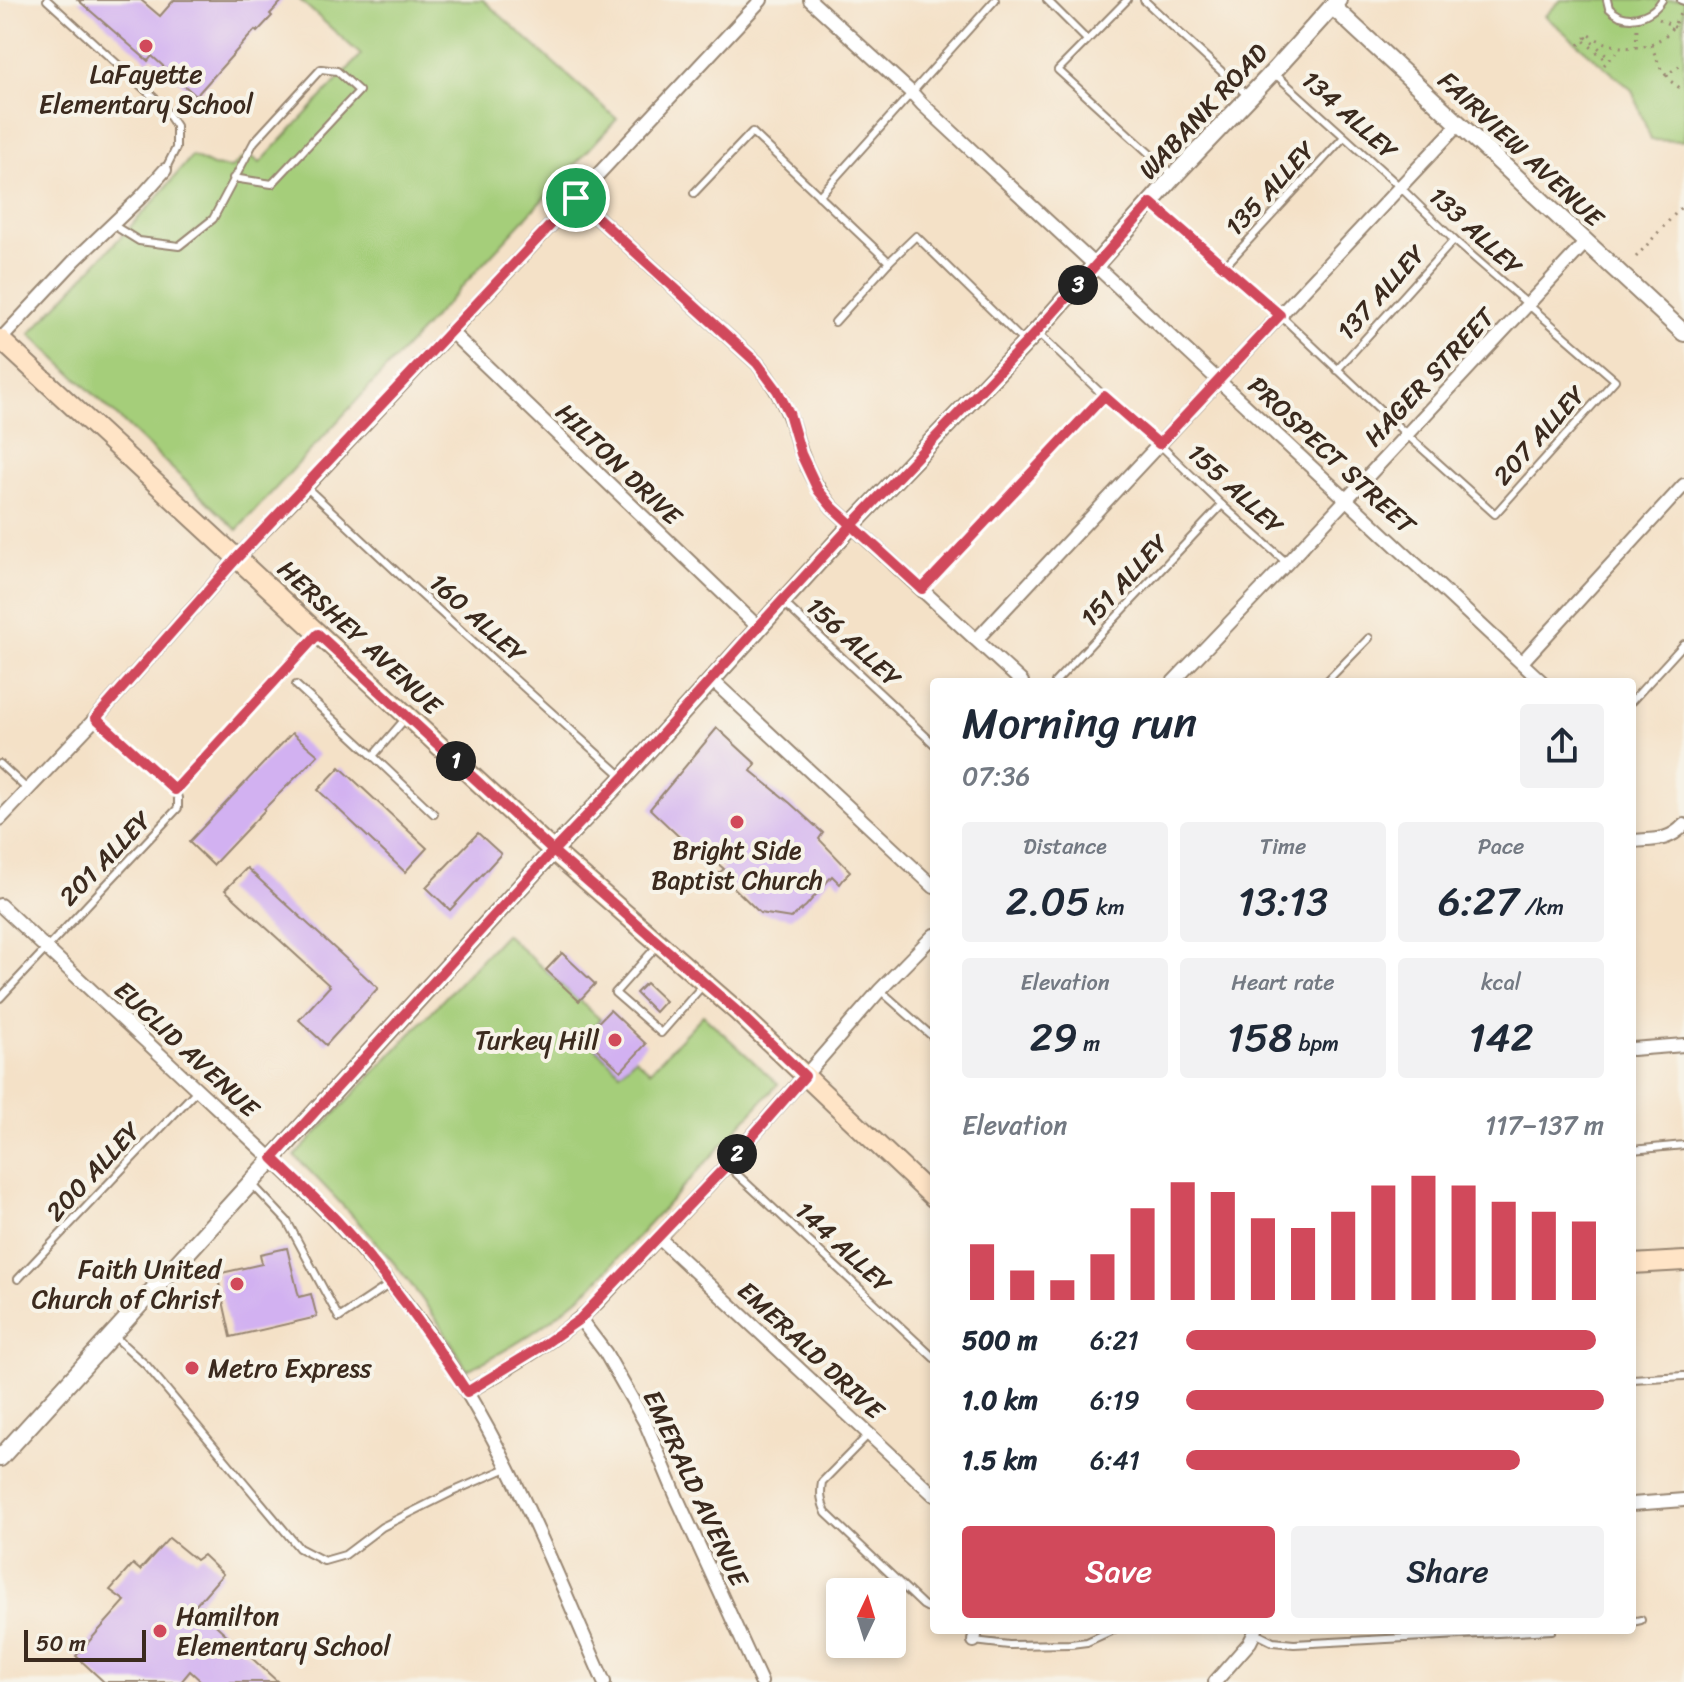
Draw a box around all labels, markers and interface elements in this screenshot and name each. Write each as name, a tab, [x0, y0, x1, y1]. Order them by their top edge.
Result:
street label: WABANK ROAD	[1127, 31, 1280, 191]
marker: LaFayette Elementary School	[137, 37, 155, 55]
place label: LaFayette Elementary School	[39, 51, 254, 127]
street label: 134 ALLEY	[1291, 58, 1410, 172]
street label: FAIRVIEW AVENUE	[1427, 59, 1616, 240]
street label: 135 ALLEY	[1213, 129, 1327, 247]
pin	[542, 164, 610, 232]
street label: 133 ALLEY	[1418, 174, 1535, 288]
icon: arrive	[554, 176, 598, 220]
street label: 137 ALLEY	[1325, 233, 1438, 351]
pin: 3	[1058, 265, 1098, 305]
text: 3	[1072, 265, 1084, 304]
street label: HAGER STREET	[1352, 295, 1507, 458]
street label: PROSPECT STREET	[1237, 364, 1428, 547]
street label: 207 ALLEY	[1481, 373, 1598, 496]
street label: HILTON DRIVE	[545, 391, 694, 538]
street label: 155 ALLEY	[1177, 431, 1296, 547]
street label: 151 ALLEY	[1068, 522, 1180, 638]
street label: HERSHEY AVENUE	[267, 548, 455, 727]
street label: 160 ALLEY	[418, 561, 538, 675]
street label: 156 ALLEY	[795, 585, 913, 700]
text: Morning run	[962, 684, 1197, 762]
button: share	[1520, 704, 1604, 788]
pin: 1	[436, 741, 476, 781]
text: 1	[451, 741, 461, 780]
text: 07:36	[962, 753, 1030, 799]
street label: 201 ALLEY	[47, 799, 163, 917]
marker: Bright Side Baptist Church	[728, 813, 746, 831]
place label: Bright Side Baptist Church	[651, 827, 823, 903]
text: Distance	[1023, 827, 1107, 866]
text: Time	[1260, 827, 1306, 866]
text: Pace	[1478, 827, 1524, 866]
text: 2.05	[1005, 866, 1090, 937]
text: 13:13	[1238, 866, 1328, 937]
text: 6:27	[1438, 866, 1519, 937]
text: km	[1090, 888, 1125, 927]
text: /km	[1519, 888, 1564, 927]
text: Elevation	[1020, 963, 1110, 1002]
text: Heart rate	[1231, 963, 1335, 1002]
text: kcal	[1481, 963, 1521, 1002]
street label: EUCLID AVENUE	[103, 969, 272, 1130]
text: 29	[1030, 1002, 1078, 1073]
text: 158	[1227, 1002, 1293, 1073]
text: 142	[1468, 1002, 1534, 1073]
place label: Turkey Hill	[475, 1017, 600, 1063]
text: m	[1078, 1024, 1100, 1063]
text: bpm	[1293, 1024, 1339, 1063]
marker: Turkey Hill	[606, 1031, 624, 1049]
text: Elevation	[962, 1102, 1067, 1148]
text: 117–137 m	[1485, 1102, 1604, 1148]
street label: 200 ALLEY	[34, 1109, 153, 1232]
pin: 2	[717, 1134, 757, 1174]
text: 2	[731, 1134, 743, 1173]
street label: 144 ALLEY	[784, 1189, 904, 1305]
place label: Faith United Church of Christ	[32, 1246, 223, 1322]
street label: EMERALD DRIVE	[726, 1269, 897, 1432]
marker: Faith United Church of Christ	[228, 1275, 246, 1293]
text: 500 m	[962, 1317, 1037, 1363]
text: 6:21	[1090, 1317, 1139, 1363]
place label: Metro Express	[208, 1345, 373, 1391]
marker: Metro Express	[183, 1359, 201, 1377]
text: 1.0 km	[962, 1377, 1038, 1423]
text: 6:19	[1090, 1377, 1140, 1423]
street label: EMERALD AVENUE	[630, 1382, 763, 1596]
text: 1.5 km	[962, 1437, 1037, 1483]
text: 6:41	[1090, 1437, 1140, 1483]
button: Save	[962, 1526, 1275, 1618]
button: Share	[1291, 1526, 1604, 1618]
north arrow	[826, 1578, 906, 1658]
map controls	[826, 1578, 906, 1658]
place label: Hamilton Elementary School	[176, 1593, 391, 1669]
marker: Hamilton Elementary School	[151, 1622, 169, 1640]
text: 50 m	[36, 1624, 86, 1663]
scale bar	[24, 1626, 146, 1662]

